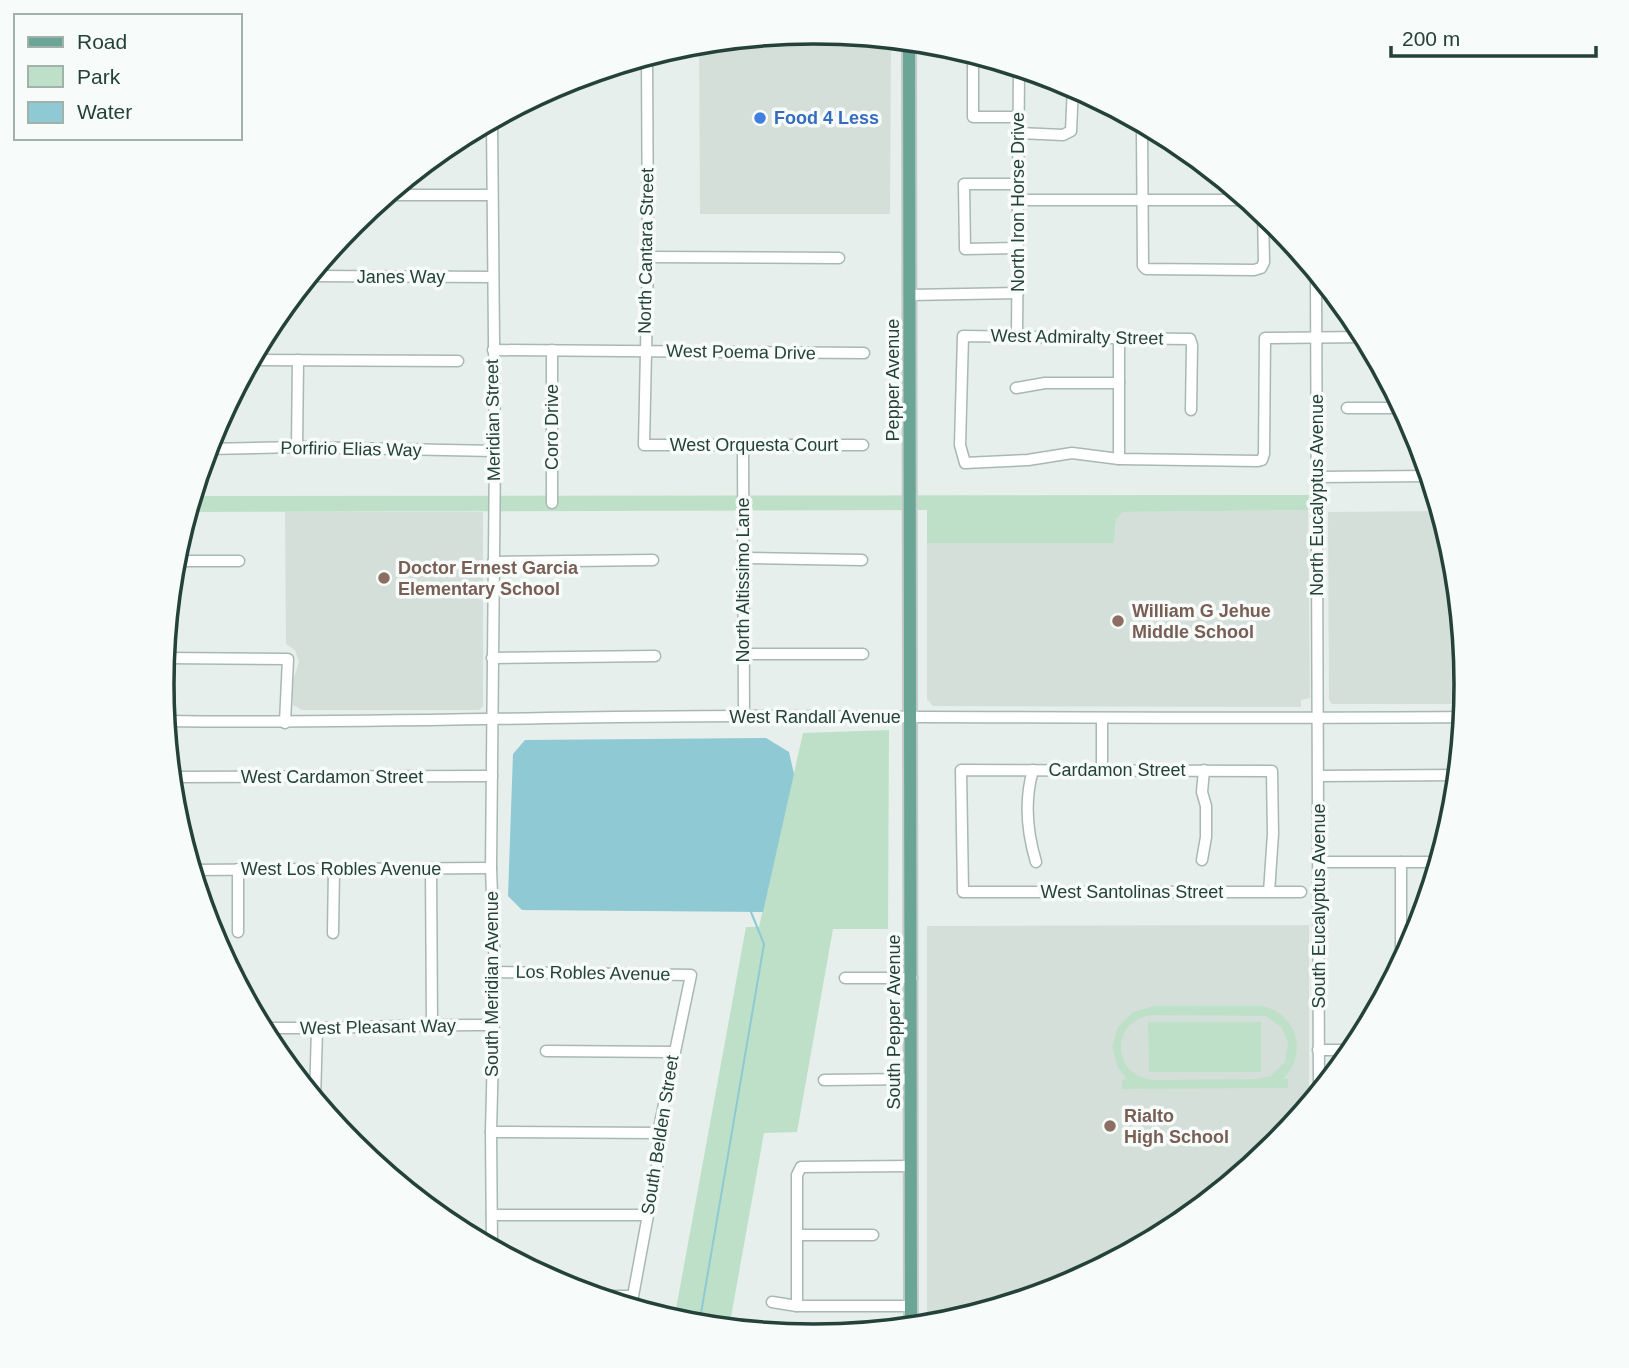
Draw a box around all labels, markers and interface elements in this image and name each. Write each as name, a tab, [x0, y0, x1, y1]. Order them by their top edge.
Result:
legend	[14, 14, 242, 140]
scale bar	[1391, 14, 1596, 58]
text: 200 m	[1402, 27, 1460, 50]
text: Road	[77, 30, 127, 53]
text: Park	[77, 65, 121, 88]
text: Water	[77, 100, 132, 123]
place label: Food 4 Less	[774, 108, 879, 128]
marker: Food 4 Less	[752, 110, 768, 126]
street label: North Iron Horse Drive	[1008, 112, 1028, 292]
street label: North Cantara Street	[635, 168, 657, 334]
street label: Janes Way	[357, 267, 445, 287]
street label: Pepper Avenue	[883, 319, 903, 441]
street label: West Admiralty Street	[990, 325, 1164, 349]
street label: West Poema Drive	[666, 341, 816, 363]
street label: Meridian Street	[482, 359, 504, 481]
street label: Coro Drive	[542, 384, 562, 470]
street label: North Eucalyptus Avenue	[1307, 394, 1327, 596]
street label: West Orquesta Court	[670, 435, 838, 455]
street label: Porfirio Elias Way	[280, 438, 422, 460]
street label: North Altissimo Lane	[733, 497, 753, 663]
place label: Doctor Ernest Garcia Elementary School	[398, 558, 579, 599]
marker: Doctor Ernest Garcia Elementary School	[376, 570, 392, 586]
place label: William G Jehue Middle School	[1132, 601, 1271, 642]
marker: William G Jehue Middle School	[1110, 613, 1126, 629]
street label: West Randall Avenue	[729, 707, 901, 727]
street label: Cardamon Street	[1048, 760, 1186, 780]
street label: West Cardamon Street	[241, 767, 423, 787]
street label: South Eucalyptus Avenue	[1309, 804, 1329, 1008]
street label: West Los Robles Avenue	[241, 859, 441, 879]
street label: West Santolinas Street	[1041, 882, 1223, 902]
street label: South Meridian Avenue	[482, 891, 502, 1077]
street label: South Pepper Avenue	[884, 935, 904, 1109]
street label: Los Robles Avenue	[515, 962, 671, 984]
street label: West Pleasant Way	[300, 1016, 456, 1038]
street label: South Belden Street	[638, 1054, 682, 1216]
place label: Rialto High School	[1124, 1106, 1229, 1147]
marker: Rialto High School	[1102, 1118, 1118, 1134]

